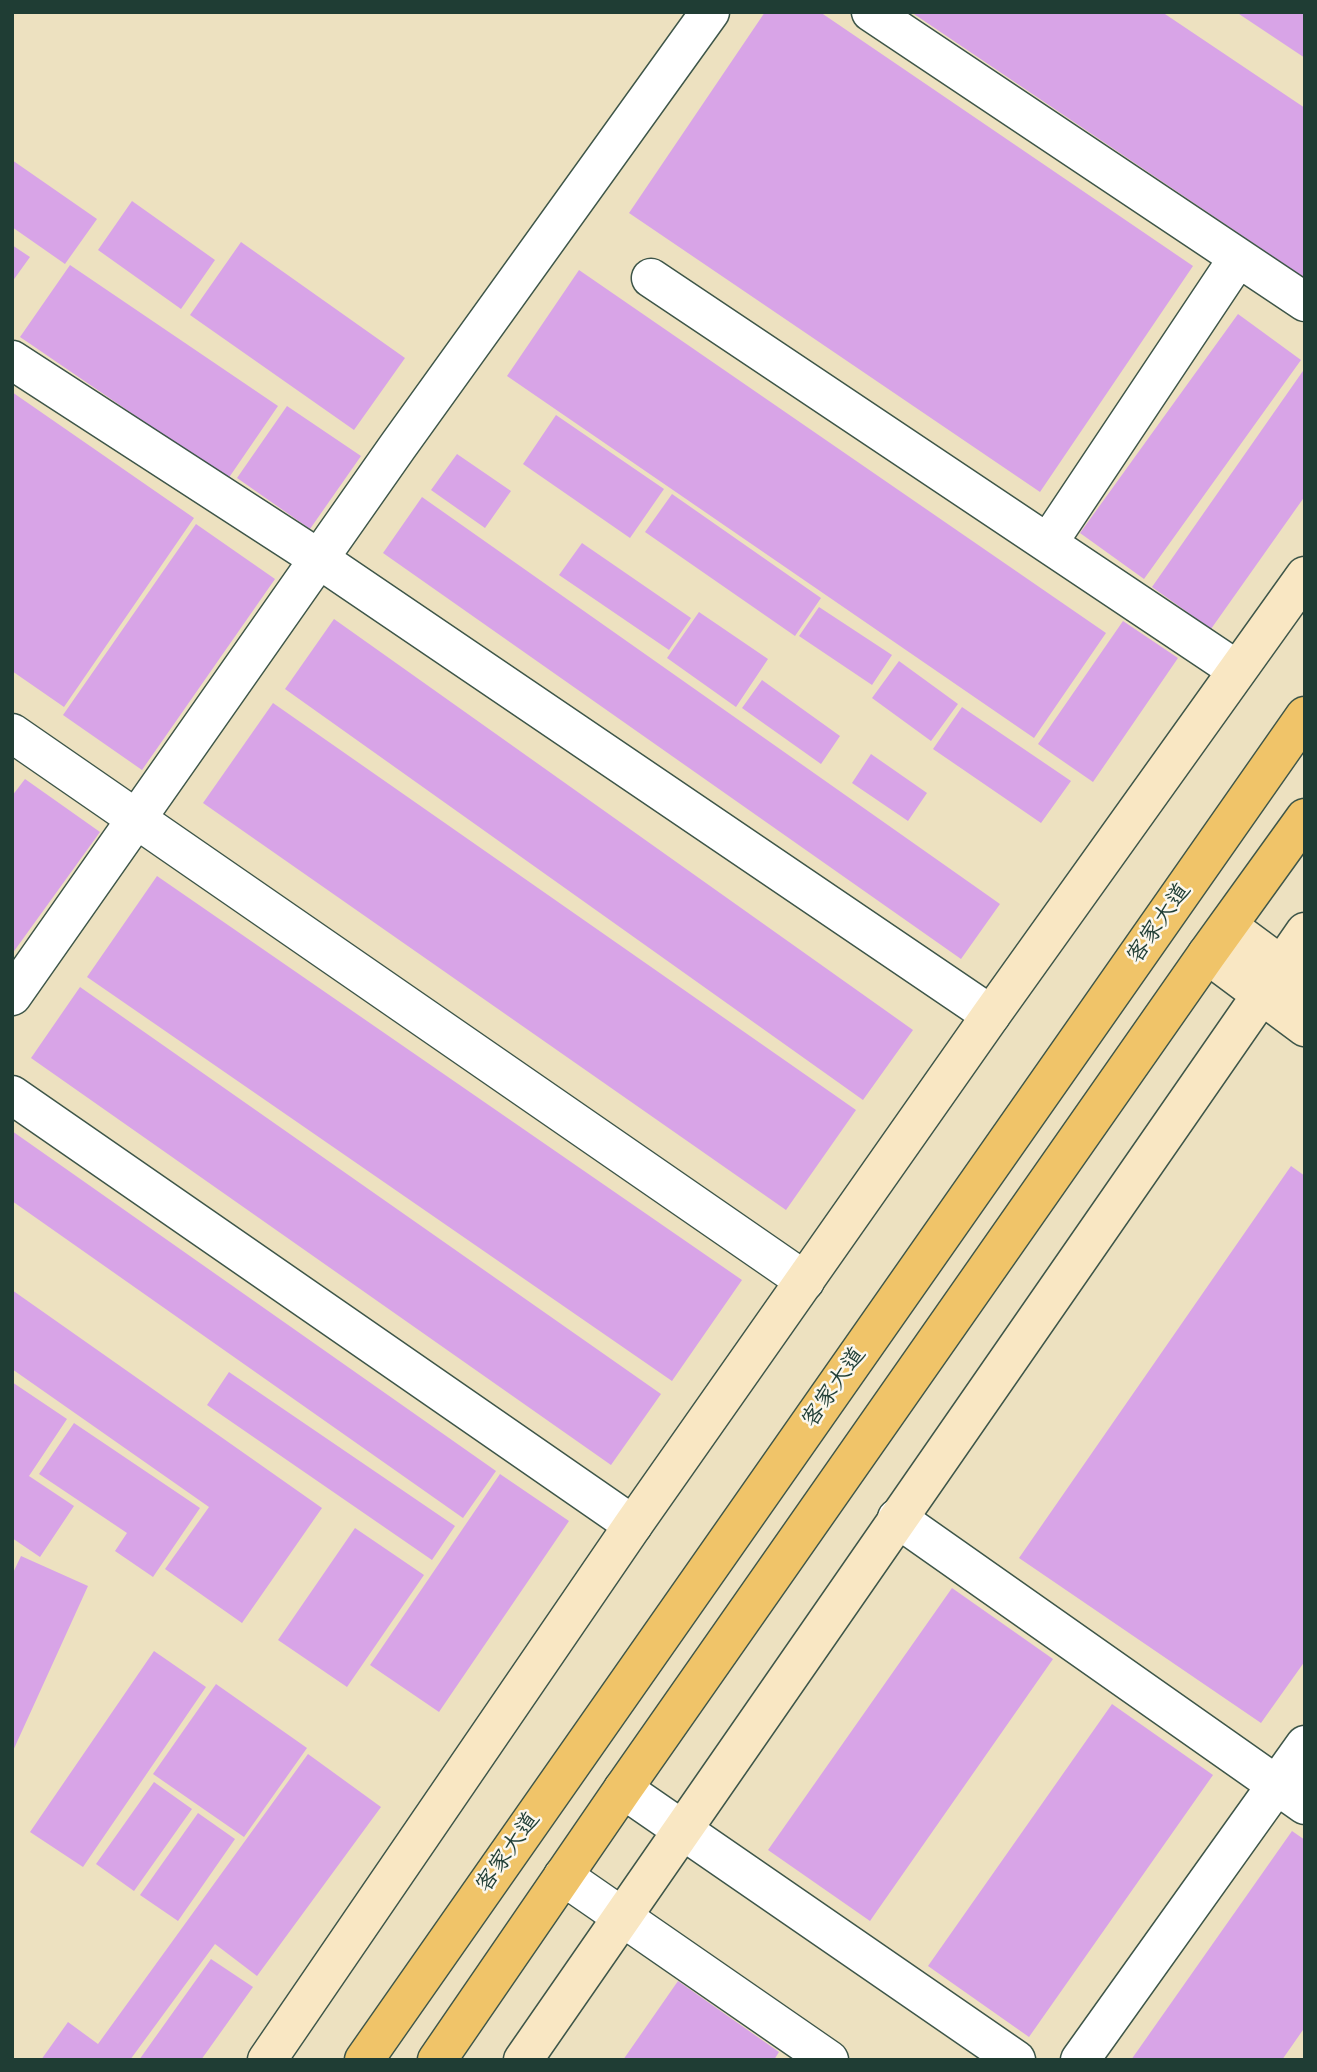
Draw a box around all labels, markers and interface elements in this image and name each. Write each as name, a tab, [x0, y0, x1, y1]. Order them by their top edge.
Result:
street label: 客家大道	[1122, 878, 1198, 970]
street label: 客家大道	[797, 1342, 873, 1434]
street label: 客家大道	[471, 1807, 547, 1899]

